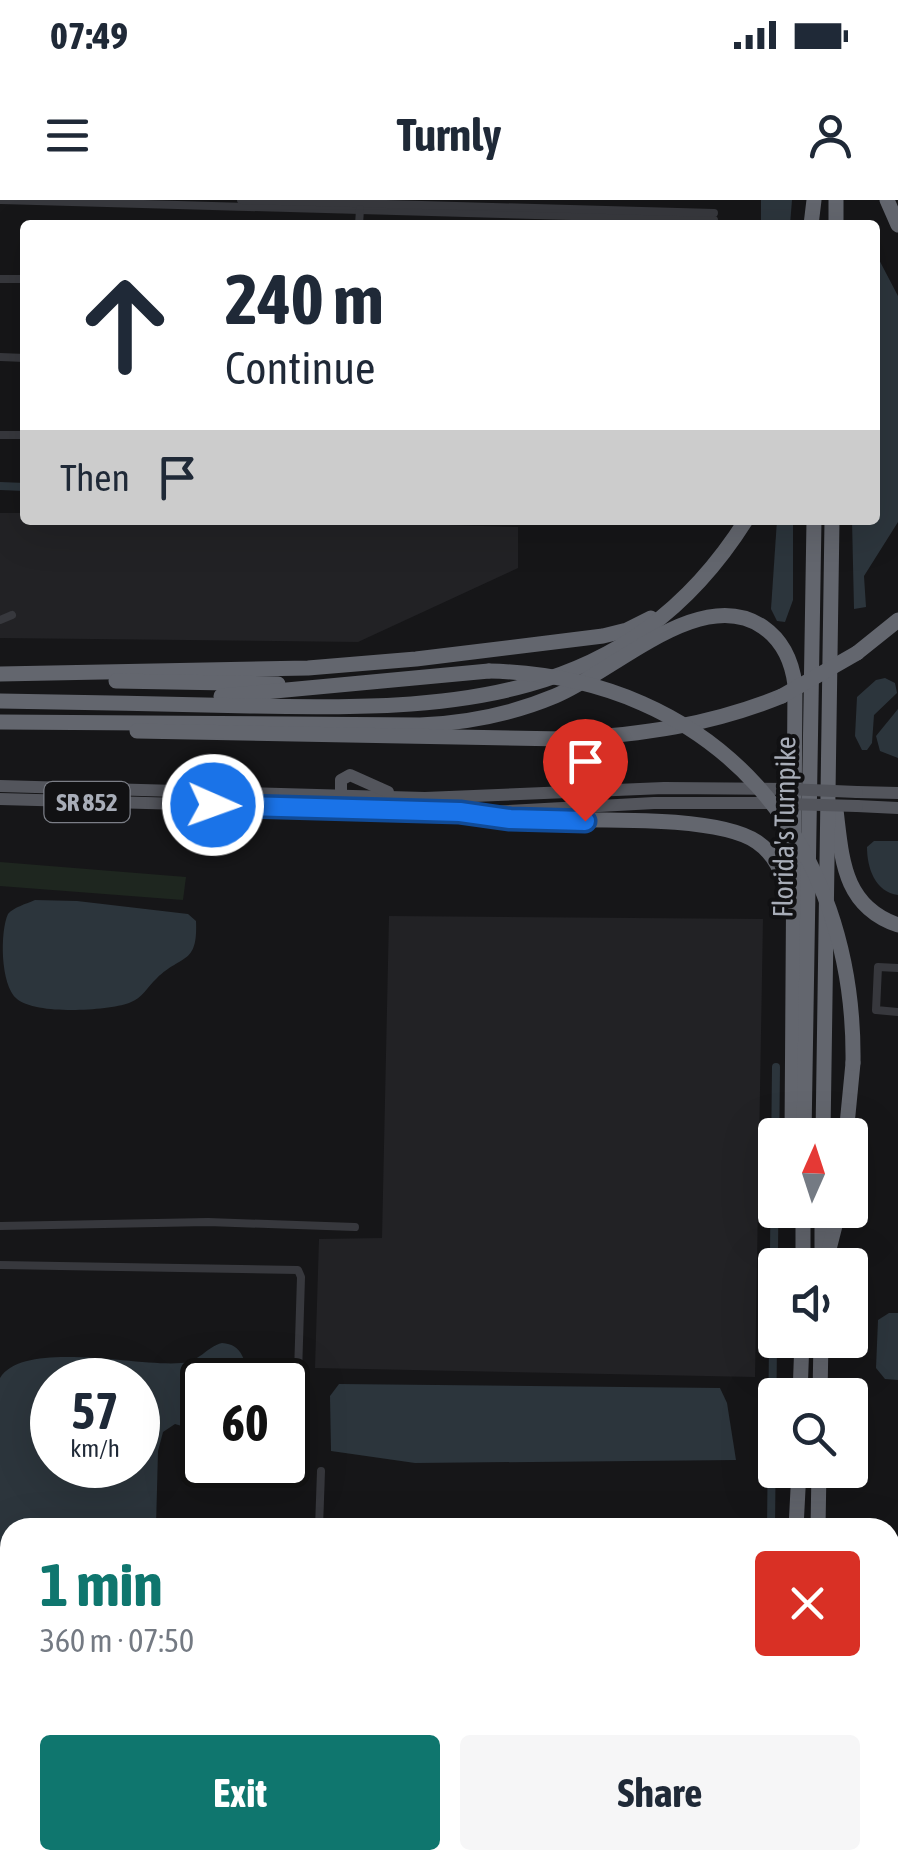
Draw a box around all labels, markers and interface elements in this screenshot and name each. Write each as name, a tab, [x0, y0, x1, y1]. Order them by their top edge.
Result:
text: 07:49	[50, 14, 128, 57]
icon: menu	[40, 108, 95, 163]
icon: person	[803, 108, 858, 163]
text: Turnly	[397, 109, 501, 161]
text: 240 m	[225, 259, 384, 339]
icon: ahead	[60, 260, 190, 390]
text: Continue	[225, 342, 376, 394]
icon: arrive	[150, 450, 205, 505]
text: Then	[60, 456, 130, 499]
pin	[543, 719, 628, 822]
icon: arrive	[558, 734, 613, 789]
street label: Florida's Turnpike	[766, 736, 802, 918]
position arrow	[161, 753, 265, 857]
road number: SR 852	[44, 782, 130, 822]
north arrow	[758, 1118, 868, 1228]
map controls	[758, 1118, 868, 1488]
button: sound	[758, 1248, 868, 1358]
speed limit sign: 60	[180, 1358, 310, 1488]
button: search	[758, 1378, 868, 1488]
text: 57	[71, 1382, 118, 1440]
text: km/h	[70, 1434, 120, 1462]
text: 1 min	[40, 1550, 163, 1619]
button: close	[755, 1551, 860, 1656]
text: 360 m · 07:50	[40, 1622, 194, 1659]
button: Exit	[40, 1735, 440, 1850]
button: Share	[460, 1735, 860, 1850]

